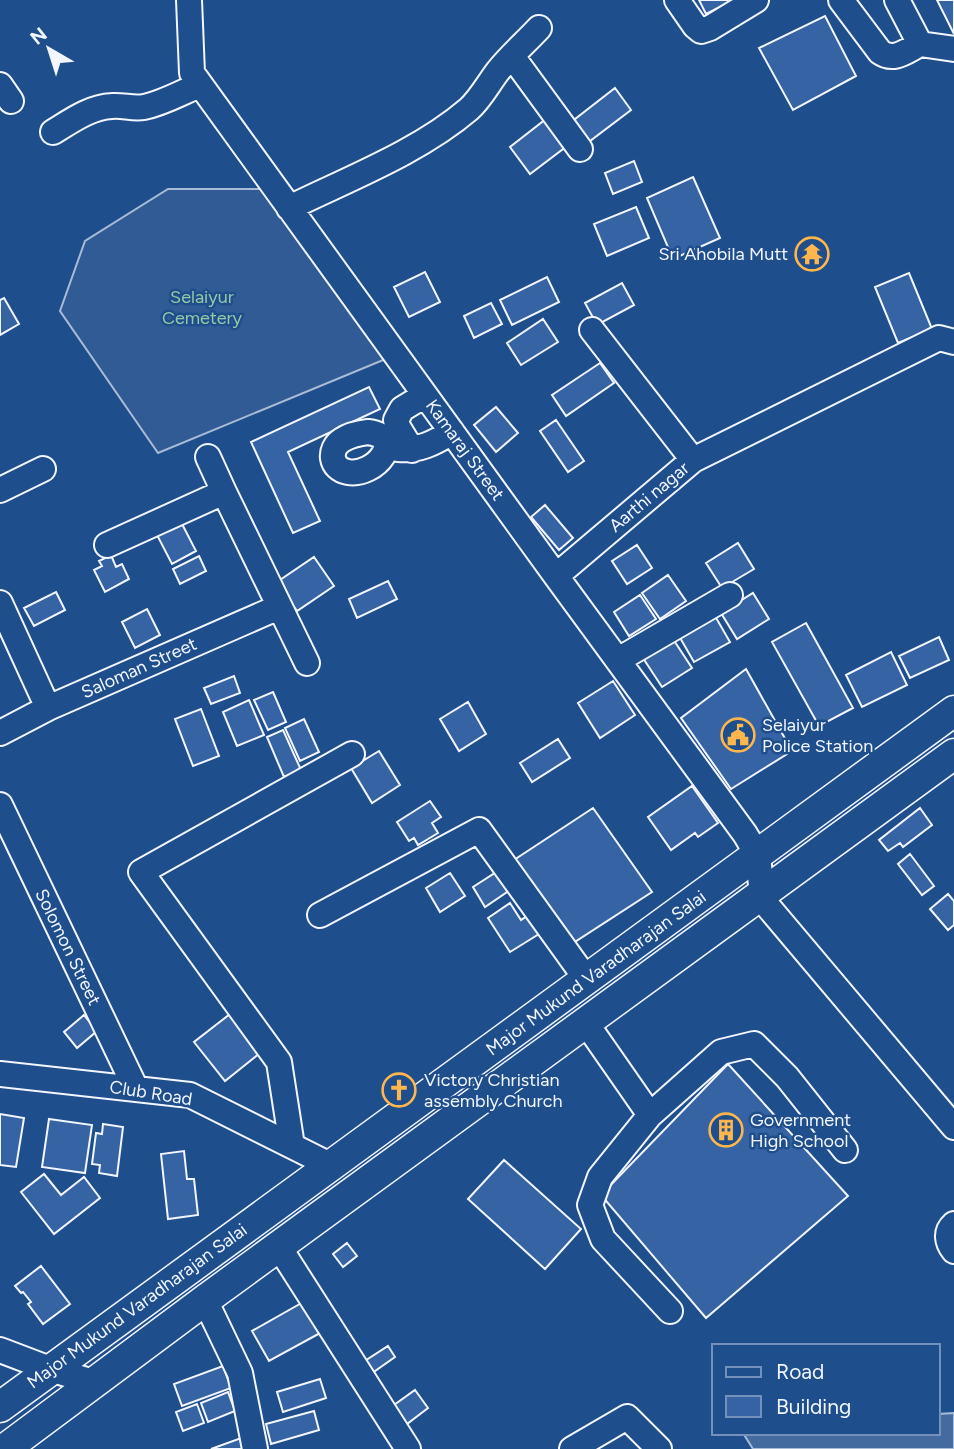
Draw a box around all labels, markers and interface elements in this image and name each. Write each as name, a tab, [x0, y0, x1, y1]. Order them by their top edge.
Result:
north arrow	[14, 14, 84, 84]
text: N	[26, 23, 52, 50]
temple icon: Sri Ahobila Mutt	[793, 235, 831, 273]
place label: Sri Ahobila Mutt	[658, 243, 788, 265]
park label: Selaiyur Cemetery	[162, 286, 243, 329]
street label: Kamaraj Street	[421, 395, 509, 505]
street label: Aarthi nagar	[604, 457, 694, 537]
street label: Saloman Street	[78, 633, 200, 703]
place label: Selaiyur Police Station	[762, 714, 873, 757]
public building icon: Selaiyur Police Station	[719, 716, 757, 754]
street label: Solomon Street	[30, 885, 106, 1009]
street label: Major Mukund Varadharajan Salai	[482, 886, 710, 1060]
place label: Victory Christian assembly Church	[424, 1069, 562, 1112]
church icon: Victory Christian assembly Church	[380, 1071, 418, 1109]
street label: Club Road	[108, 1076, 194, 1110]
place label: Government High School	[750, 1109, 851, 1152]
building icon: Government High School	[707, 1111, 745, 1149]
street label: Major Mukund Varadharajan Salai	[23, 1219, 251, 1393]
legend	[712, 1344, 940, 1435]
text: Road	[776, 1359, 824, 1384]
text: Building	[776, 1394, 851, 1419]

